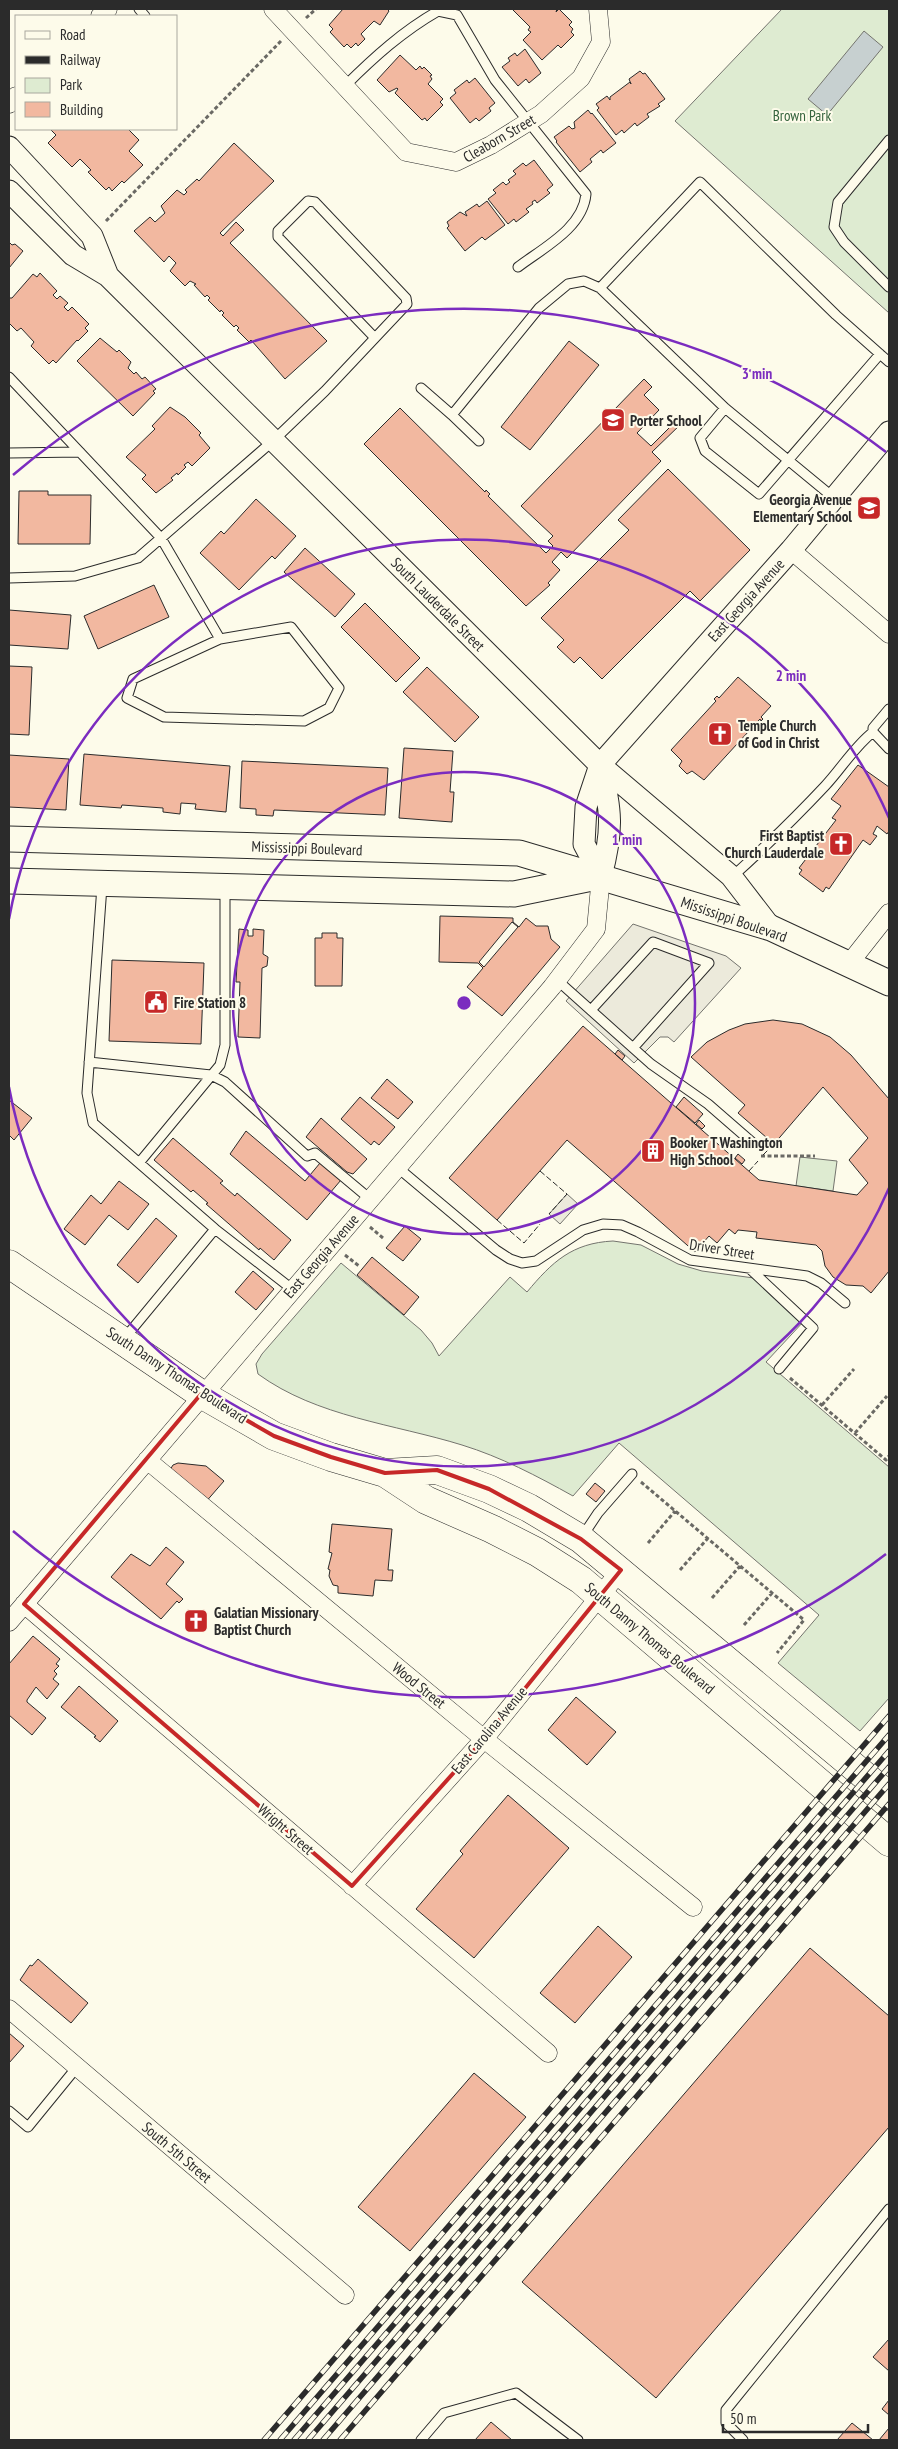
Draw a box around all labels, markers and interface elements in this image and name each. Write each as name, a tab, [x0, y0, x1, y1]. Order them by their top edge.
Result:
legend	[15, 15, 178, 130]
text: Road	[60, 25, 86, 44]
text: Railway	[60, 50, 101, 69]
text: Park	[60, 75, 82, 94]
text: Building	[60, 100, 103, 119]
park label: Brown Park	[773, 106, 831, 125]
street label: Cleaborn Street	[459, 110, 539, 166]
text: 3 min	[742, 364, 772, 383]
school or university icon: Porter School	[600, 407, 626, 433]
place label: Porter School	[630, 411, 702, 430]
place label: Georgia Avenue Elementary School	[753, 490, 852, 526]
school or university icon: Georgia Avenue Elementary School	[856, 495, 882, 521]
street label: South Lauderdale Street	[387, 553, 489, 655]
street label: East Georgia Avenue	[704, 555, 788, 645]
text: 2 min	[776, 666, 806, 685]
place label: Temple Church of God in Christ	[738, 716, 820, 752]
church icon: Temple Church of God in Christ	[707, 721, 733, 747]
place label: First Baptist Church Lauderdale	[725, 826, 825, 862]
text: 1 min	[612, 830, 642, 849]
church icon: First Baptist Church Lauderdale	[828, 831, 854, 857]
street label: Mississippi Boulevard	[251, 837, 363, 859]
street label: Mississippi Boulevard	[678, 892, 790, 946]
public building icon: Fire Station 8	[143, 989, 169, 1015]
place label: Fire Station 8	[174, 993, 246, 1012]
centre of rings	[455, 994, 473, 1012]
place label: Booker T Washington High School	[670, 1133, 783, 1169]
building icon: Booker T Washington High School	[640, 1138, 666, 1164]
street label: East Georgia Avenue	[279, 1210, 363, 1302]
street label: Driver Street	[688, 1234, 756, 1264]
street label: South Danny Thomas Boulevard	[103, 1322, 251, 1428]
street label: South Danny Thomas Boulevard	[581, 1578, 719, 1698]
place label: Galatian Missionary Baptist Church	[214, 1603, 320, 1639]
church icon: Galatian Missionary Baptist Church	[183, 1608, 209, 1634]
street label: Wood Street	[388, 1658, 450, 1712]
street label: East Carolina Avenue	[447, 1682, 531, 1778]
street label: Wright Street	[254, 1799, 318, 1859]
street label: South 5th Street	[138, 2117, 216, 2187]
scale bar	[723, 2402, 868, 2434]
text: 50 m	[730, 2409, 756, 2428]

